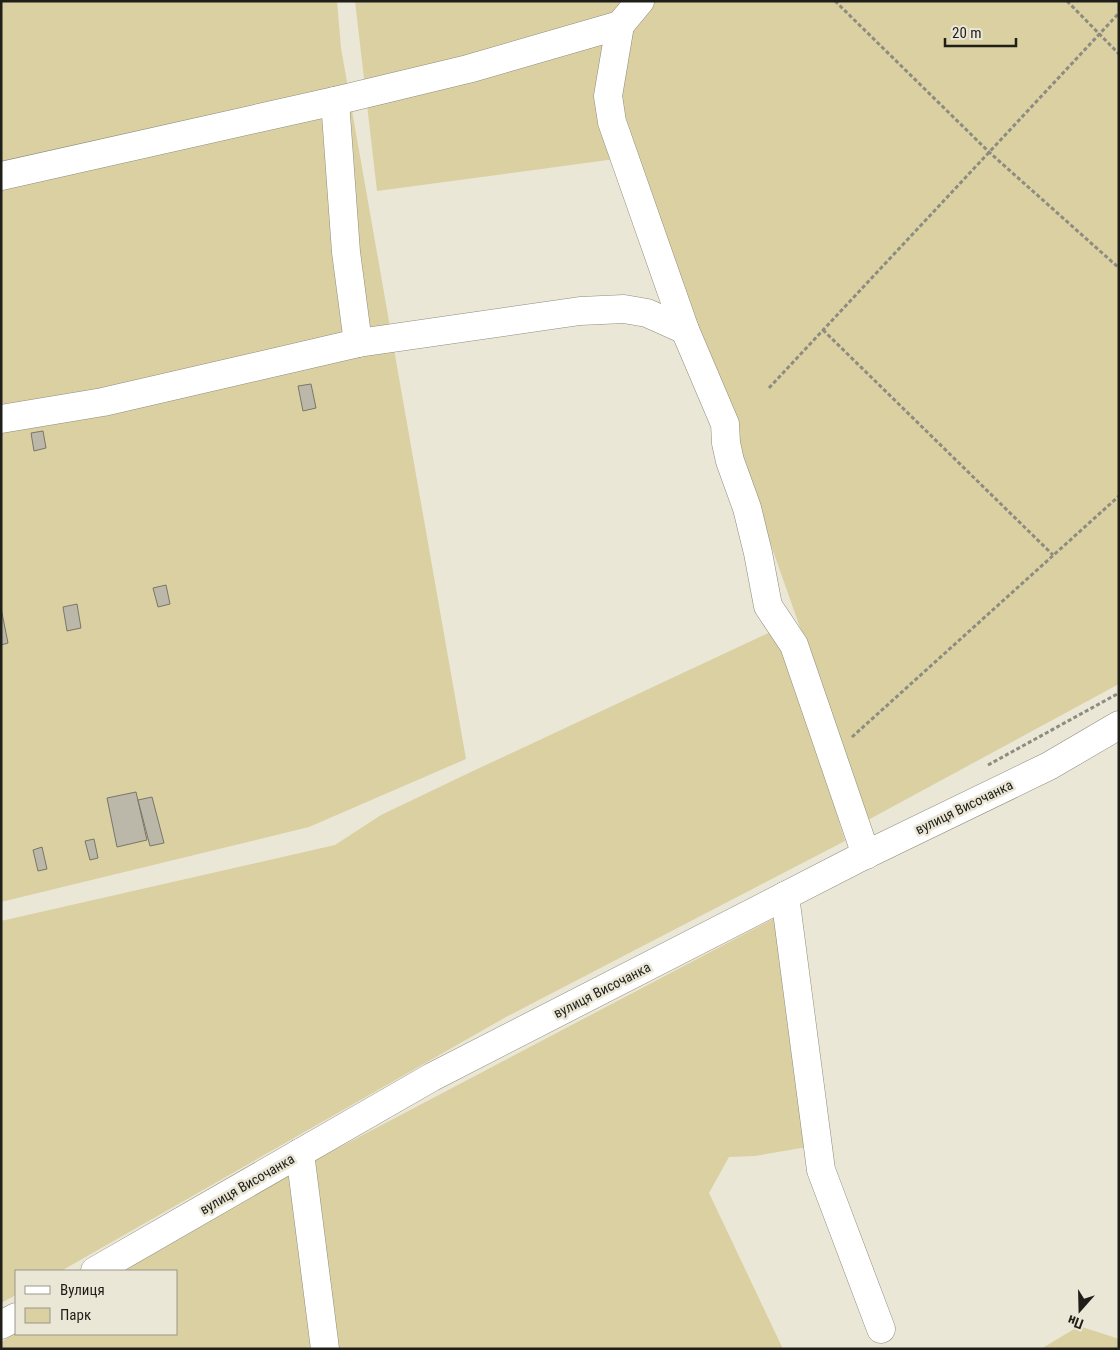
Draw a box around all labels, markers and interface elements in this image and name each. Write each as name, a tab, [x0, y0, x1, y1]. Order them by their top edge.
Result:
scale bar	[945, 15, 1016, 47]
text: 20 m	[952, 24, 982, 42]
street label: вулиця Височанка	[913, 776, 1015, 838]
street label: вулиця Височанка	[551, 959, 653, 1021]
street label: вулиця Височанка	[197, 1150, 297, 1218]
legend	[15, 1270, 178, 1335]
text: Вулиця	[60, 1281, 105, 1299]
north arrow	[1055, 1285, 1105, 1335]
text: Парк	[60, 1306, 91, 1324]
text: Пн	[1065, 1312, 1086, 1332]

